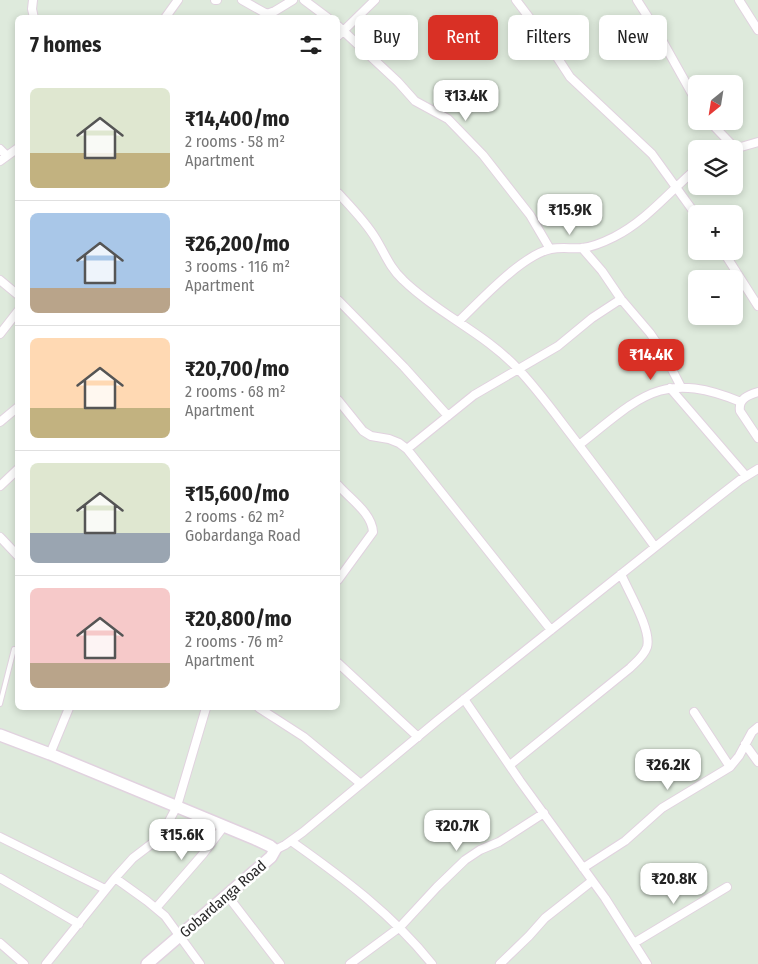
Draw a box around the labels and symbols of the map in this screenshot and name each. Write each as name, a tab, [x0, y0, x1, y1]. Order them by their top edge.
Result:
north arrow	[688, 75, 742, 130]
pin: ₹13.4K	[425, 80, 507, 122]
pin: ₹15.9K	[529, 194, 611, 236]
pin: ₹14.4K	[610, 338, 692, 381]
pin: ₹26.2K	[627, 748, 709, 791]
pin: ₹20.7K	[416, 810, 498, 852]
pin: ₹15.6K	[141, 818, 223, 861]
street label: Gobardanga Road	[176, 857, 270, 941]
pin: ₹20.8K	[633, 862, 715, 905]

